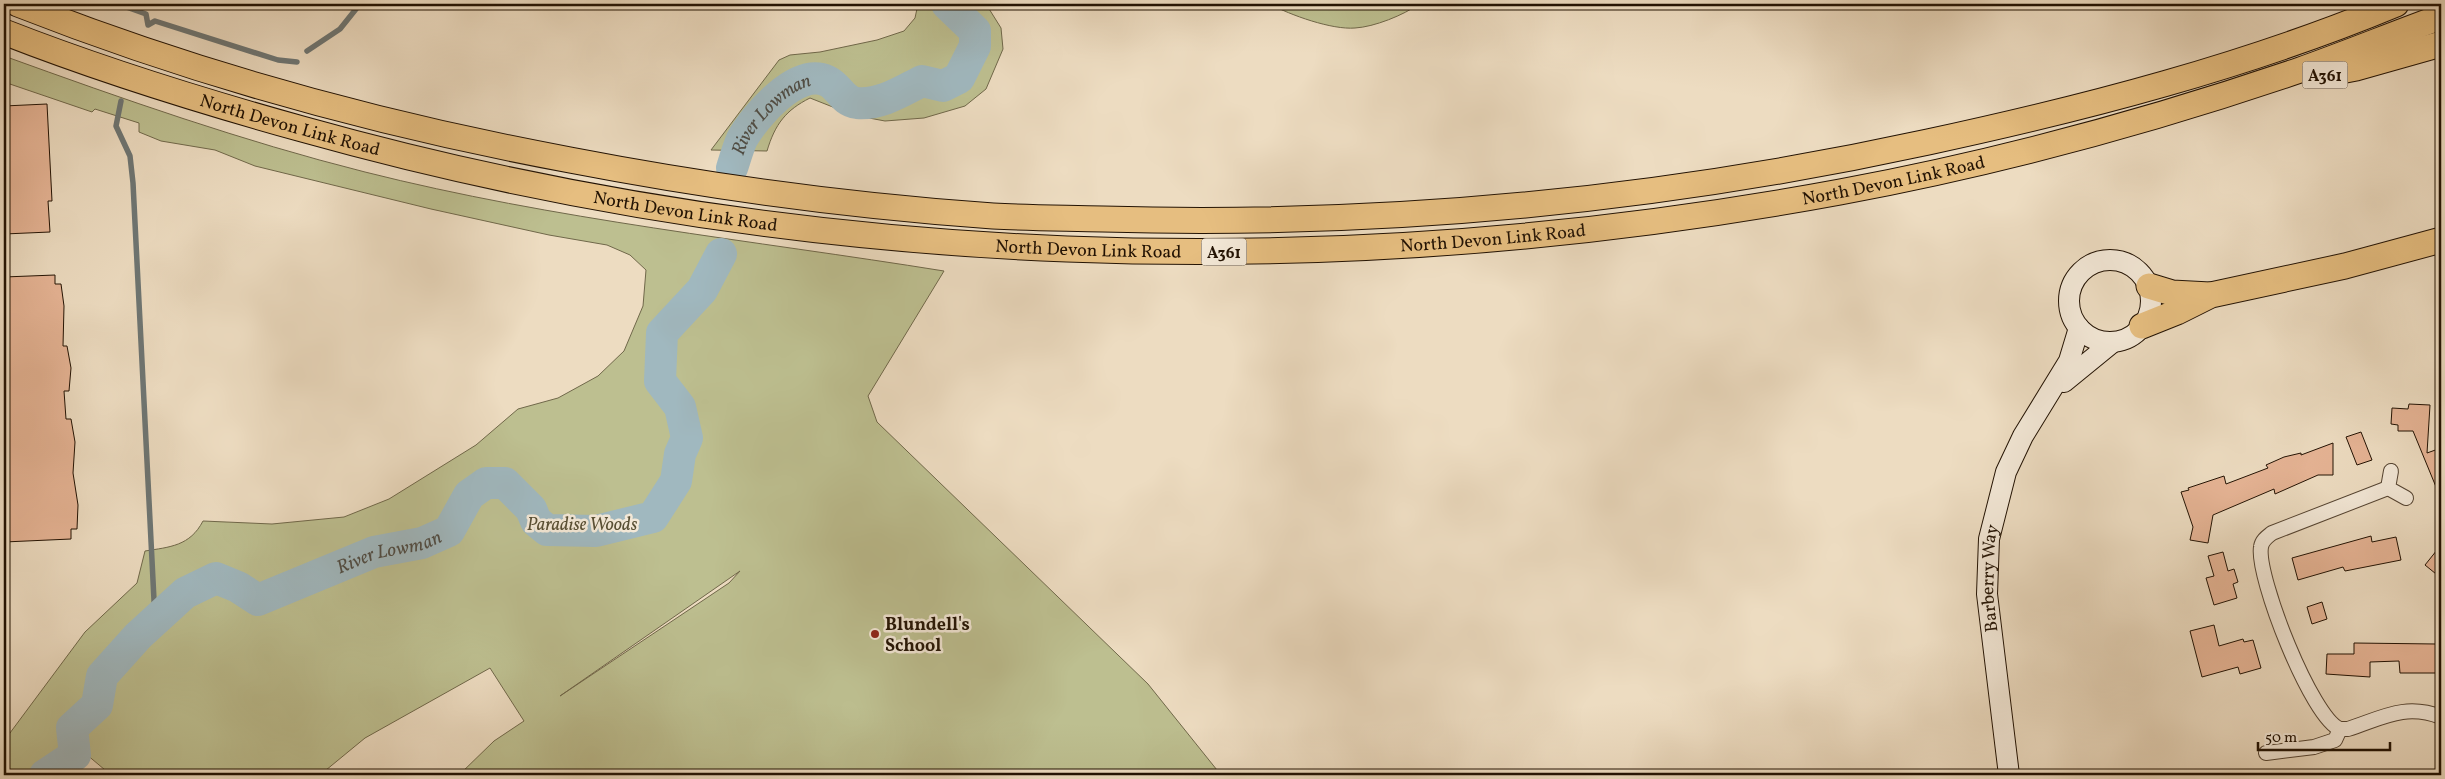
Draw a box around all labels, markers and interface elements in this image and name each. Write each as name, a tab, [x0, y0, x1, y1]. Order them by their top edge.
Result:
road number: A361	[2302, 62, 2348, 88]
water label: River Lowman	[726, 68, 814, 159]
street label: North Devon Link Road	[196, 89, 383, 163]
street label: North Devon Link Road	[1800, 151, 1988, 213]
street label: North Devon Link Road	[591, 186, 779, 239]
street label: North Devon Link Road	[1399, 219, 1587, 260]
street label: North Devon Link Road	[995, 234, 1182, 266]
road number: A361	[1202, 238, 1246, 266]
park label: Paradise Woods	[527, 513, 638, 538]
street label: Barberry Way	[1976, 522, 2006, 634]
water label: River Lowman	[333, 525, 446, 581]
place label: Blundell's School	[885, 613, 970, 659]
marker: Blundell's School	[869, 628, 881, 640]
scale bar	[2258, 719, 2390, 751]
text: 50 m	[2265, 728, 2297, 749]

